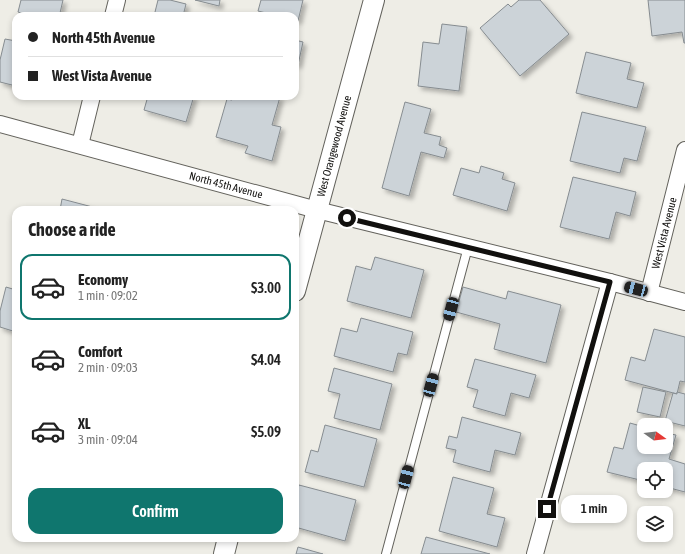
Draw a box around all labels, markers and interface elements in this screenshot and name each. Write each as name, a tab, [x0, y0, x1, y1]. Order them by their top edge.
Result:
text: North 45th Avenue	[52, 29, 155, 46]
text: West Vista Avenue	[52, 67, 152, 84]
street label: West Orangewood Avenue	[315, 94, 353, 198]
street label: North 45th Avenue	[188, 169, 264, 201]
street label: West Vista Avenue	[649, 196, 679, 270]
route start	[338, 209, 356, 227]
text: Choose a ride	[28, 219, 116, 240]
icon: car	[30, 269, 66, 305]
text: Economy	[78, 271, 128, 288]
text: $3.00	[251, 279, 281, 296]
car	[623, 280, 649, 298]
text: 1 min · 09:02	[78, 288, 138, 303]
car	[442, 296, 460, 322]
icon: car	[30, 341, 66, 377]
text: Comfort	[78, 343, 122, 360]
text: $4.04	[251, 351, 281, 368]
text: 2 min · 09:03	[78, 360, 138, 375]
car	[422, 372, 440, 398]
icon: car	[30, 413, 66, 449]
text: XL	[78, 415, 91, 432]
north arrow	[637, 418, 673, 454]
map controls	[637, 418, 673, 542]
text: $5.09	[251, 423, 281, 440]
text: 3 min · 09:04	[78, 432, 138, 447]
button: locate	[637, 462, 673, 498]
car	[397, 464, 415, 490]
button: Confirm	[28, 488, 283, 534]
callout: 1 min	[561, 495, 627, 523]
route end	[538, 500, 556, 518]
text: 1 min	[581, 501, 607, 516]
button: layers	[637, 506, 673, 542]

